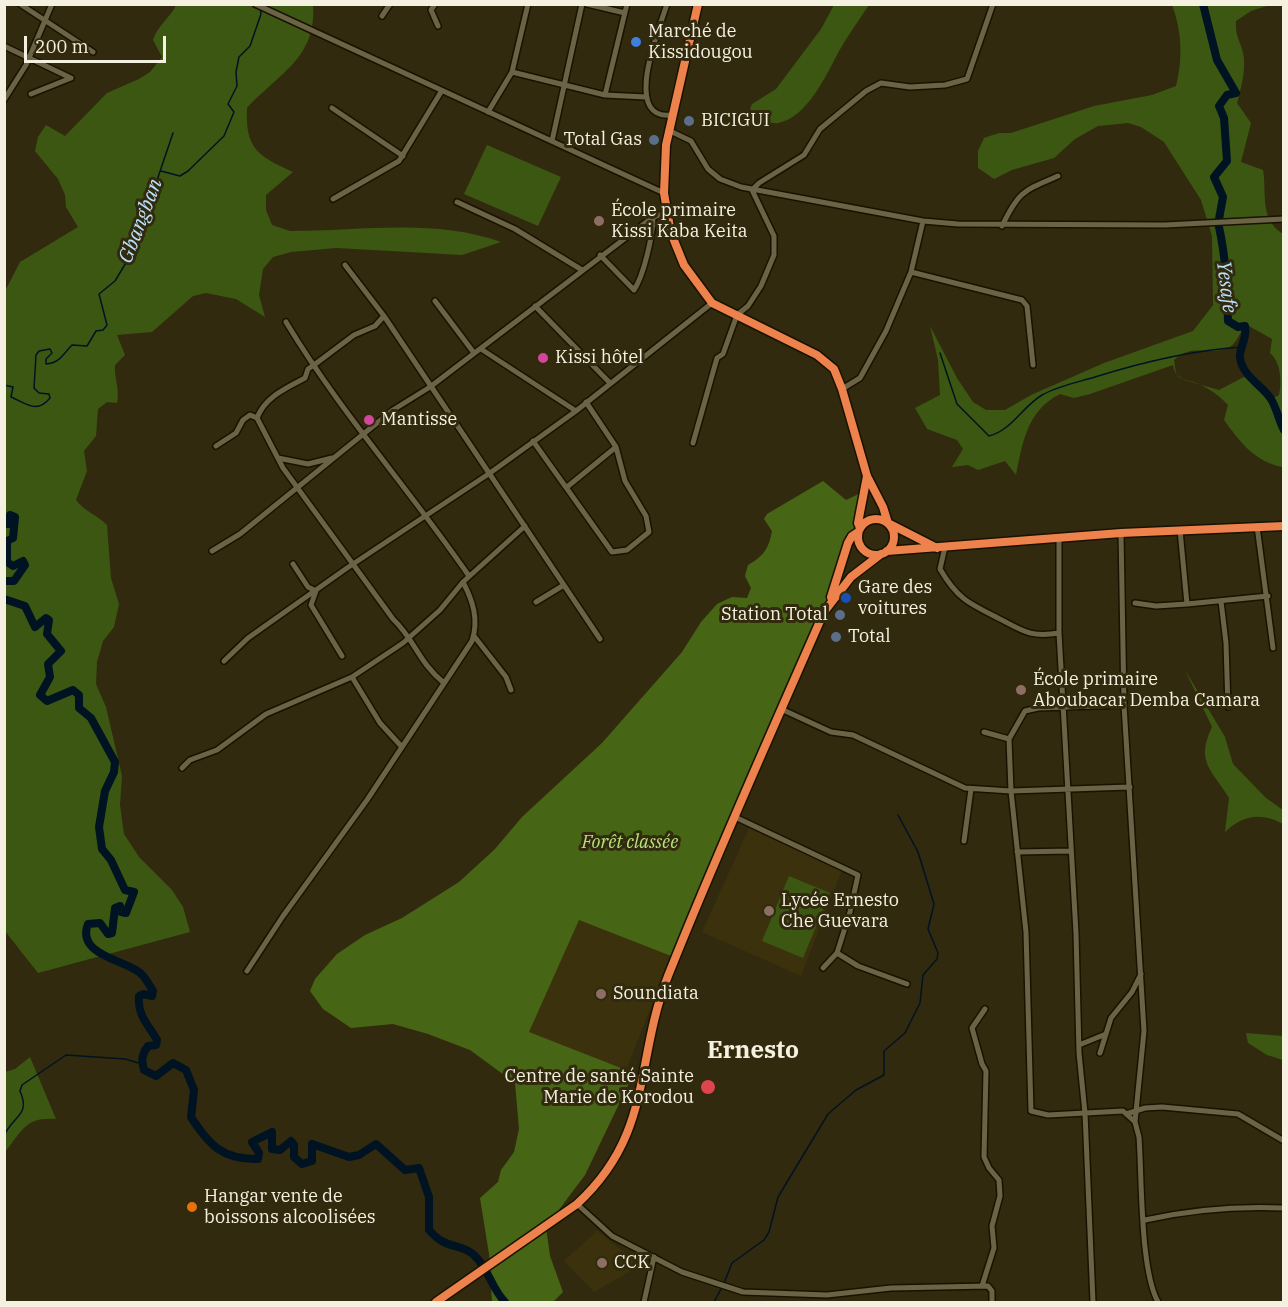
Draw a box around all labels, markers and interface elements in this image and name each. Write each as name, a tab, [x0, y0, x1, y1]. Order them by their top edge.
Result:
place label: Marché de Kissidougou	[648, 21, 753, 63]
scale bar	[27, 24, 170, 62]
text: 200 m	[35, 35, 89, 58]
marker: Marché de Kissidougou	[629, 35, 643, 49]
place label: BICIGUI	[701, 110, 770, 132]
marker: BICIGUI	[682, 114, 696, 128]
place label: Total Gas	[563, 129, 642, 151]
marker: Total Gas	[647, 133, 661, 147]
water label: Gbangban	[114, 176, 168, 266]
place label: École primaire Kissi Kaba Keita	[611, 200, 748, 242]
marker: École primaire Kissi Kaba Keita	[592, 214, 606, 228]
water label: Yesafe	[1211, 260, 1241, 314]
place label: Kissi hôtel	[555, 347, 643, 369]
marker: Kissi hôtel	[536, 351, 550, 365]
place label: Mantisse	[381, 409, 457, 431]
marker: Mantisse	[362, 413, 376, 427]
place label: Gare des voitures	[858, 577, 932, 620]
marker: Gare des voitures	[839, 591, 853, 605]
place label: Station Total	[721, 604, 828, 626]
marker: Station Total	[833, 608, 847, 622]
place label: Total	[848, 626, 891, 648]
marker: Total	[829, 630, 843, 644]
place label: École primaire Aboubacar Demba Camara	[1033, 669, 1260, 712]
marker: École primaire Aboubacar Demba Camara	[1014, 683, 1028, 697]
park label: Forêt classée	[582, 832, 678, 854]
place label: Lycée Ernesto Che Guevara	[781, 890, 899, 932]
marker: Lycée Ernesto Che Guevara	[762, 904, 776, 918]
place label: Soundiata	[613, 983, 699, 1005]
marker: Soundiata	[594, 987, 608, 1001]
district label: Ernesto	[707, 1037, 799, 1065]
place label: Centre de santé Sainte Marie de Korodou	[505, 1066, 694, 1108]
marker: Centre de santé Sainte Marie de Korodou	[699, 1078, 717, 1096]
place label: Hangar vente de boissons alcoolisées	[204, 1186, 376, 1228]
marker: Hangar vente de boissons alcoolisées	[185, 1200, 199, 1214]
place label: CCK	[614, 1252, 650, 1274]
marker: CCK	[595, 1256, 609, 1270]

